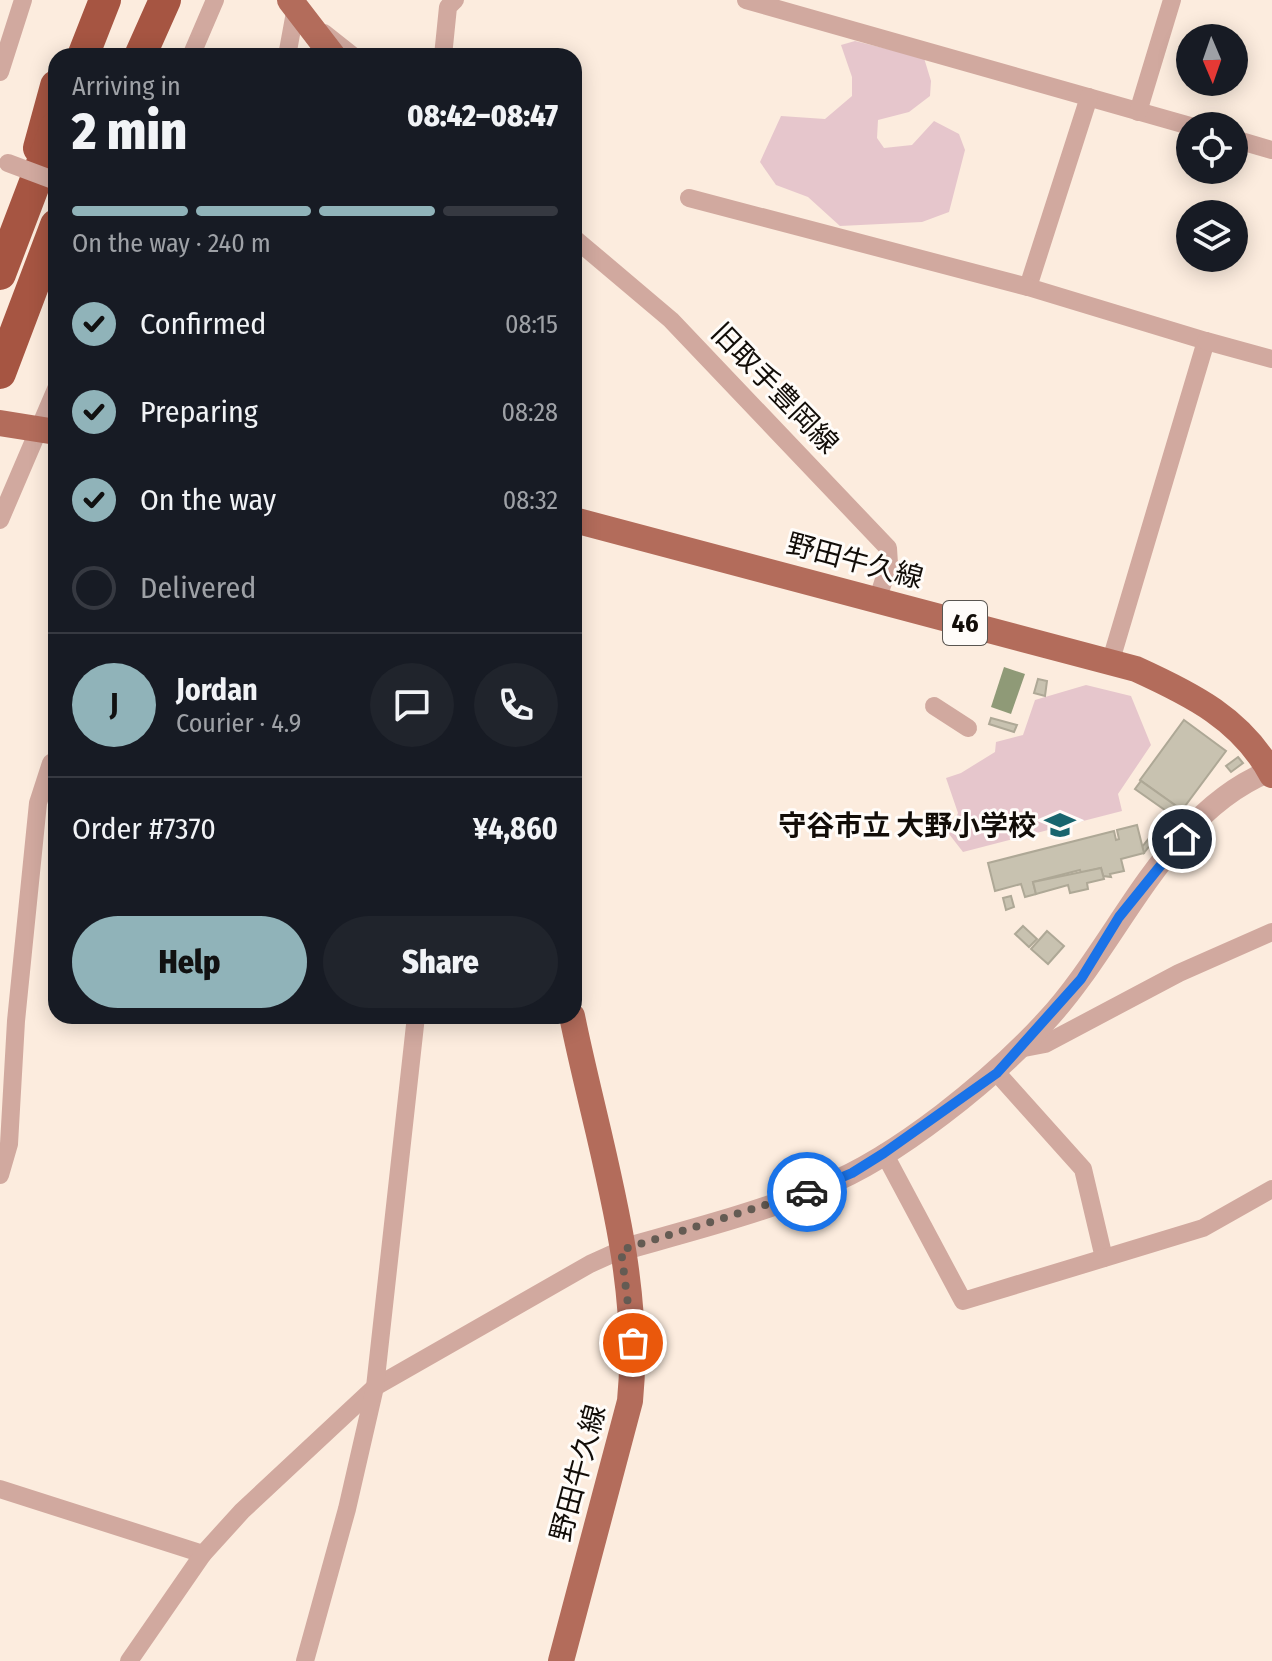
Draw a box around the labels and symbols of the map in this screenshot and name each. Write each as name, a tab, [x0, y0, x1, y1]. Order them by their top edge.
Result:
north arrow	[1176, 24, 1248, 96]
street label: 旧取手豊岡線	[705, 316, 845, 460]
street label: 野田牛久線	[783, 527, 927, 595]
road number: 46	[943, 601, 987, 645]
pin	[1148, 805, 1216, 873]
school or university icon: 守谷市立 大野小学校	[1043, 808, 1077, 842]
place label: 守谷市立 大野小学校	[778, 809, 1036, 842]
courier	[767, 1152, 847, 1232]
pin	[599, 1309, 667, 1377]
street label: 野田牛久線	[544, 1401, 612, 1545]

